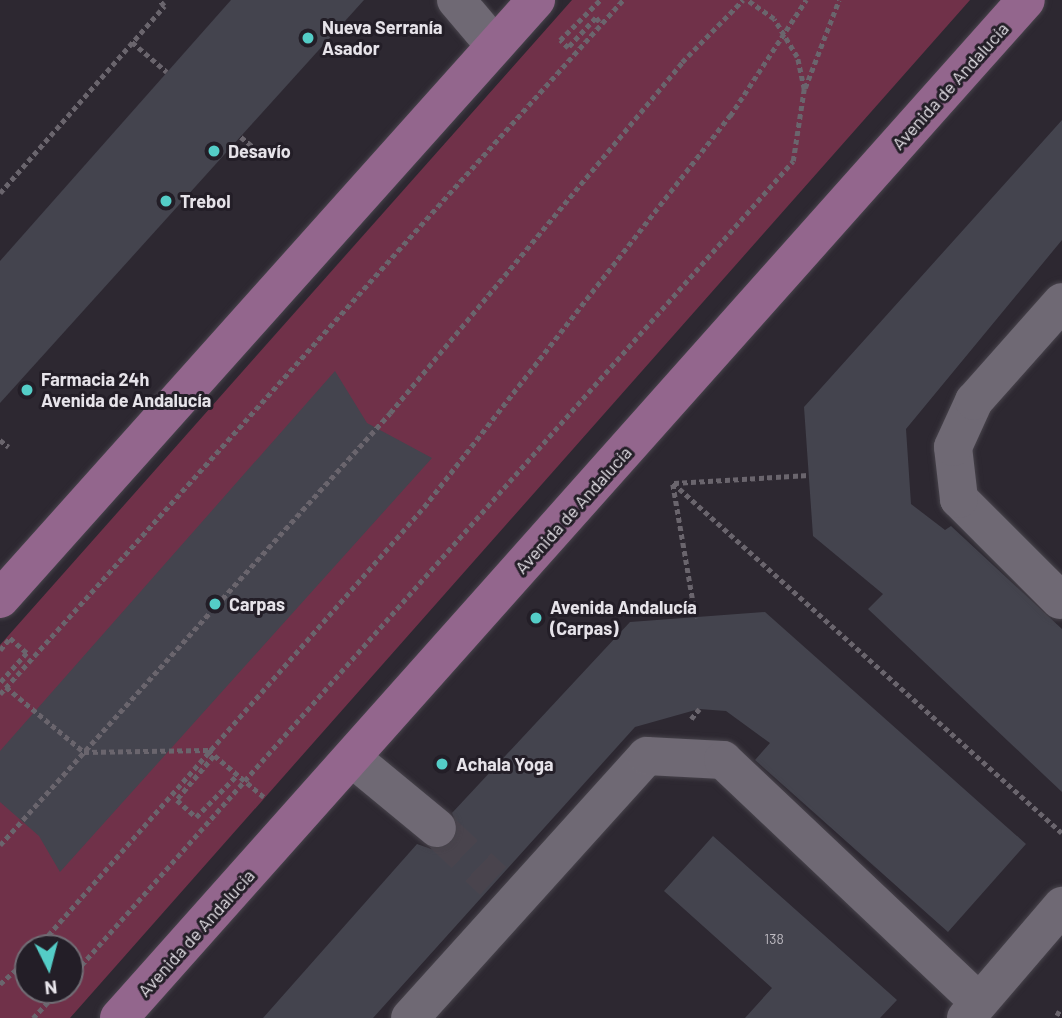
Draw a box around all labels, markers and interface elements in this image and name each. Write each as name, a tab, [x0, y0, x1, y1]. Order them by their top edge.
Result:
place label: Nueva Serranía Asador	[322, 17, 442, 60]
street label: Avenida de Andalucía	[887, 18, 1013, 154]
marker: Nueva Serranía Asador	[300, 30, 316, 46]
place label: Desavío	[228, 140, 291, 162]
marker: Desavío	[206, 143, 222, 159]
place label: Trebol	[180, 190, 231, 212]
marker: Trebol	[158, 193, 174, 209]
place label: Farmacia 24h Avenida de Andalucía	[41, 369, 211, 412]
marker: Farmacia 24h Avenida de Andalucía	[19, 382, 35, 398]
street label: Avenida de Andalucía	[510, 442, 636, 578]
place label: Carpas	[229, 593, 285, 615]
marker: Carpas	[207, 596, 223, 612]
place label: Avenida Andalucía (Carpas)	[550, 597, 697, 640]
marker: Avenida Andalucía (Carpas)	[528, 610, 544, 626]
place label: Achala Yoga	[456, 753, 554, 775]
marker: Achala Yoga	[434, 756, 450, 772]
street label: Avenida de Andalucía	[133, 865, 259, 1001]
house number: 138	[764, 931, 784, 947]
north arrow	[14, 934, 84, 1004]
text: N	[44, 976, 59, 1000]

